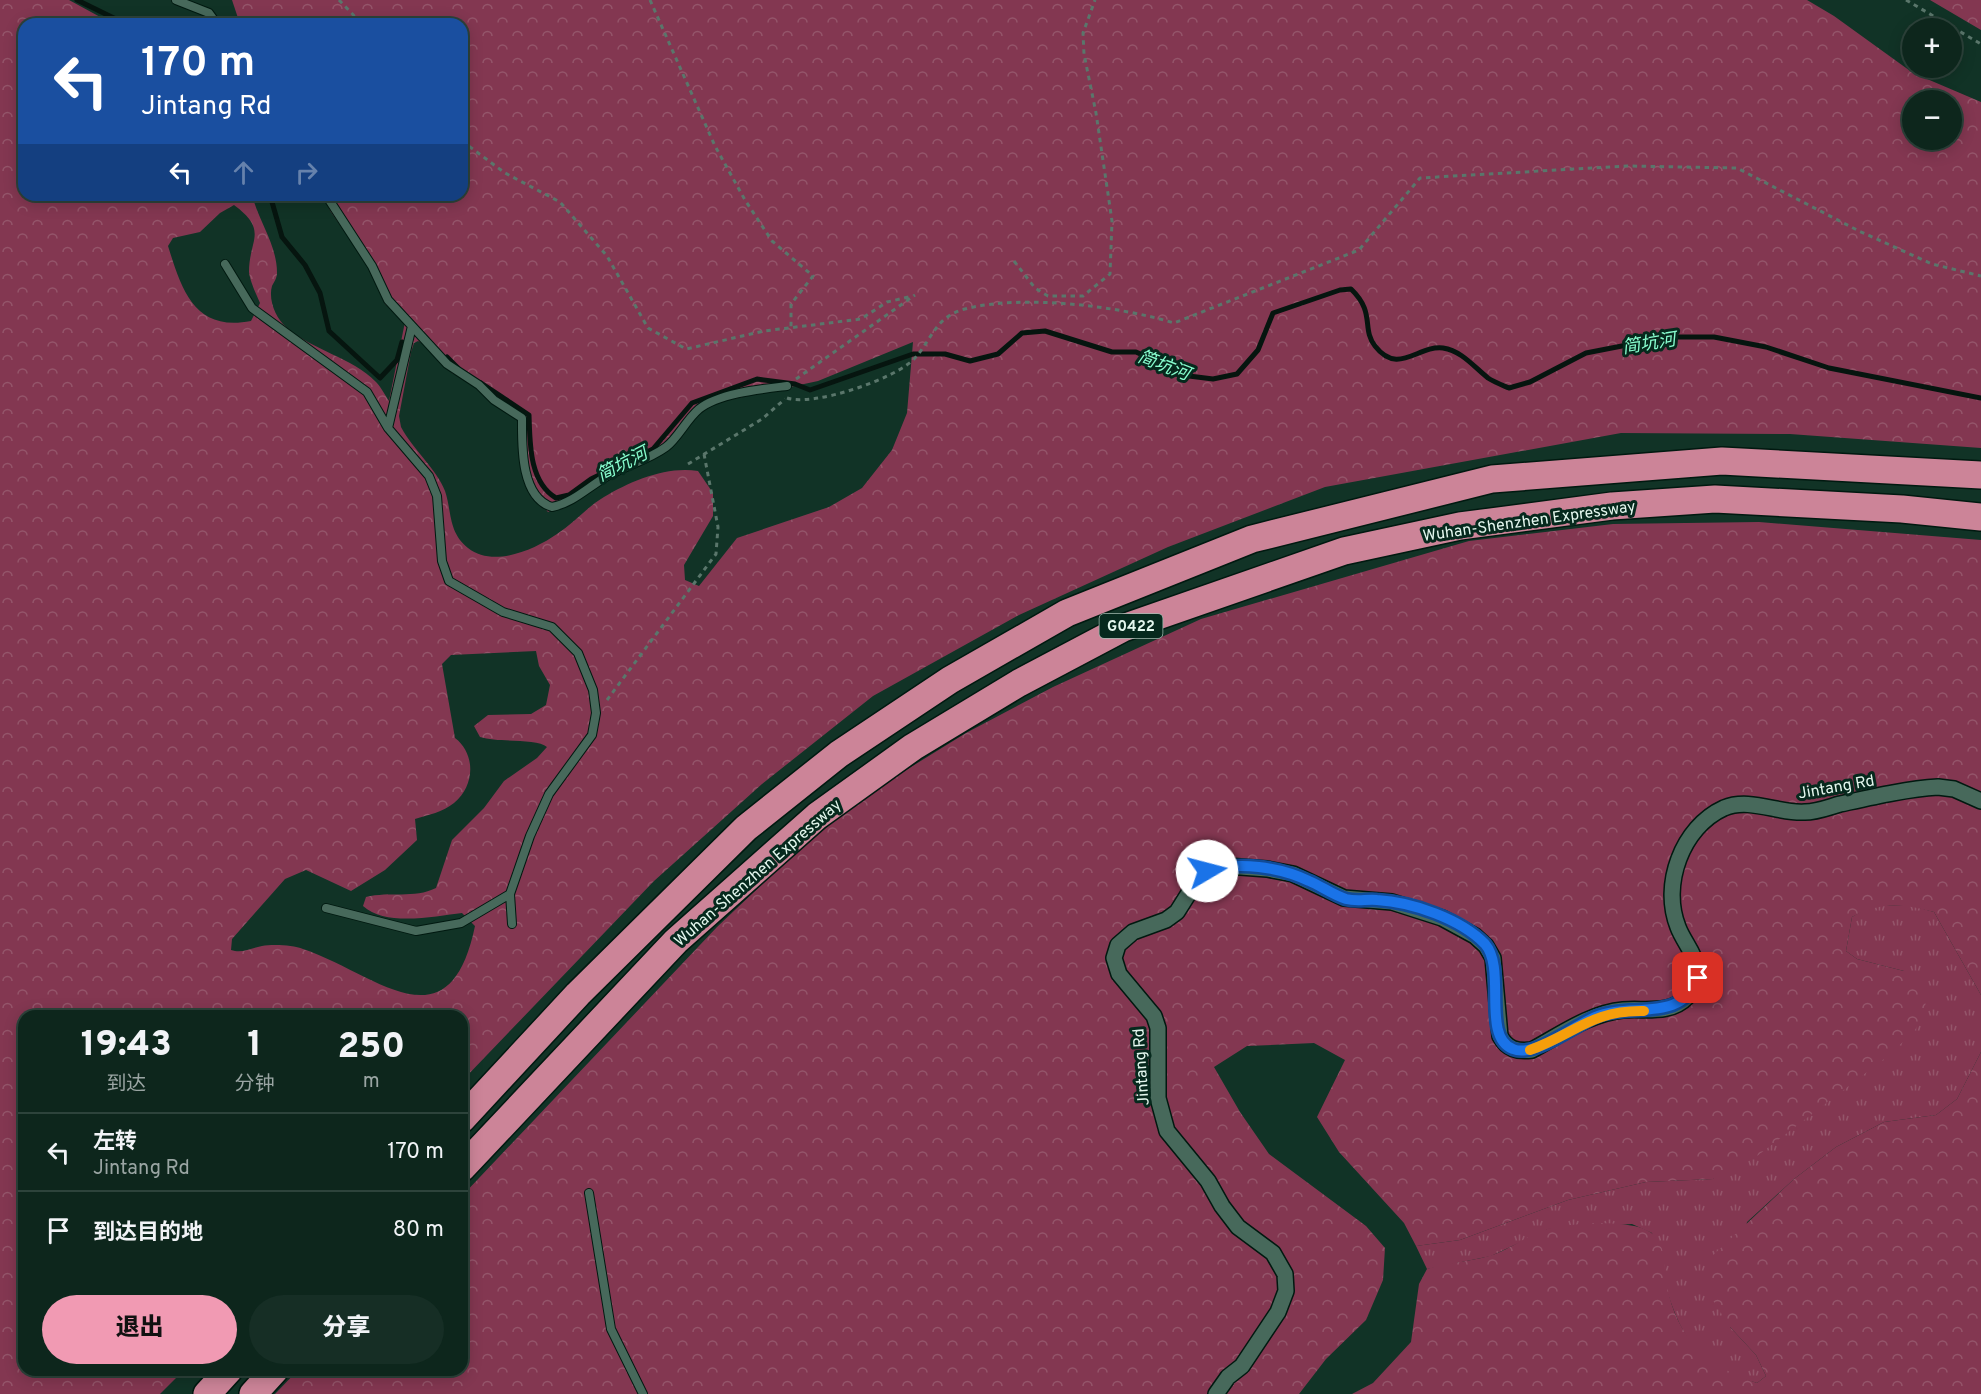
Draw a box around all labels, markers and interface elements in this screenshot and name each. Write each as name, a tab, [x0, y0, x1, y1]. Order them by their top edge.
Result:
map controls	[1902, 18, 1962, 150]
button: +	[1902, 18, 1962, 78]
text: 170 m	[141, 38, 255, 91]
icon: left	[42, 42, 120, 120]
text: Jintang Rd	[141, 90, 272, 124]
button: −	[1902, 90, 1962, 150]
icon: left	[164, 156, 197, 189]
icon: ahead	[227, 156, 260, 189]
icon: right	[290, 156, 323, 189]
water label: 简坑河	[1621, 328, 1681, 360]
water label: 简坑河	[1134, 346, 1196, 388]
water label: 简坑河	[593, 441, 655, 488]
street label: Wuhan-Shenzhen Expressway	[1421, 497, 1637, 547]
road number: G0422	[1100, 614, 1162, 638]
street label: Jintang Rd	[1797, 771, 1876, 805]
street label: Wuhan-Shenzhen Expressway	[671, 795, 846, 952]
position arrow	[1175, 839, 1239, 903]
pin	[1672, 952, 1723, 1003]
icon: arrive	[1681, 961, 1714, 994]
text: 19:43	[81, 1023, 172, 1069]
text: 1	[247, 1023, 262, 1069]
text: 250	[337, 1025, 405, 1071]
street label: Jintang Rd	[1129, 1028, 1155, 1106]
text: m	[363, 1069, 380, 1095]
text: 到达	[106, 1072, 146, 1098]
text: 分钟	[235, 1072, 275, 1098]
text: 左转	[93, 1129, 137, 1156]
icon: left	[42, 1136, 75, 1169]
text: 170 m	[387, 1139, 444, 1166]
text: Jintang Rd	[93, 1156, 190, 1182]
icon: arrive	[42, 1214, 75, 1247]
text: 80 m	[393, 1217, 444, 1244]
text: 到达目的地	[93, 1220, 203, 1247]
button: 退出	[42, 1295, 237, 1364]
button: 分享	[249, 1295, 444, 1364]

